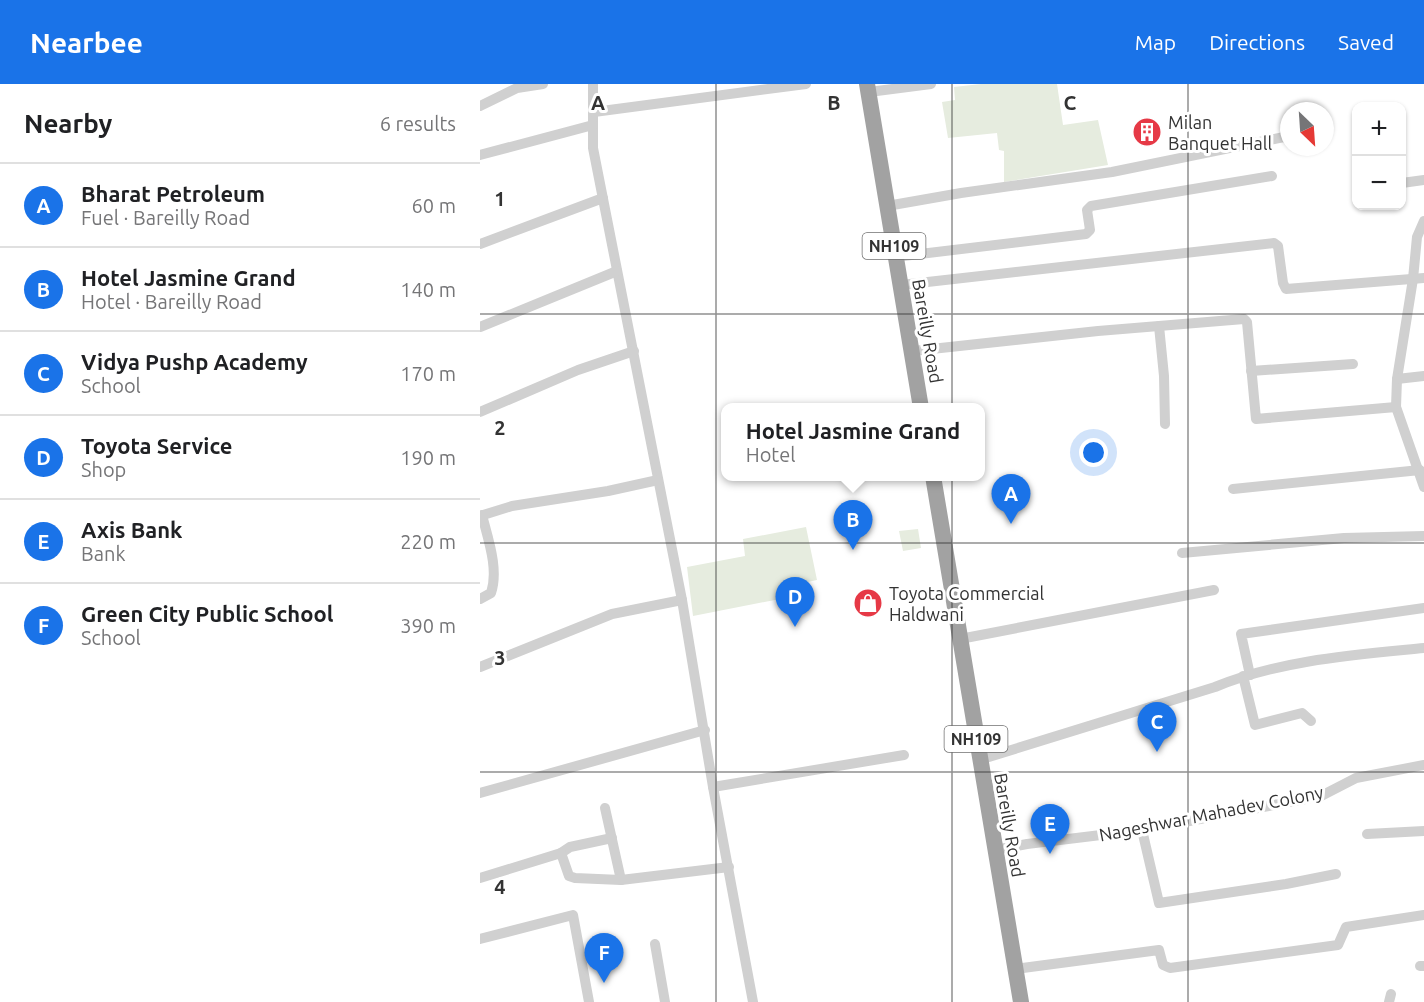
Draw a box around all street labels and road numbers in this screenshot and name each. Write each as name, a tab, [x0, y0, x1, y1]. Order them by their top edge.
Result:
road number: NH109	[862, 233, 926, 259]
street label: Bareilly Road	[909, 277, 947, 385]
road number: NH109	[944, 726, 1008, 752]
street label: Bareilly Road	[991, 771, 1029, 879]
street label: Nageshwar Mahadev Colony	[1097, 781, 1325, 845]

